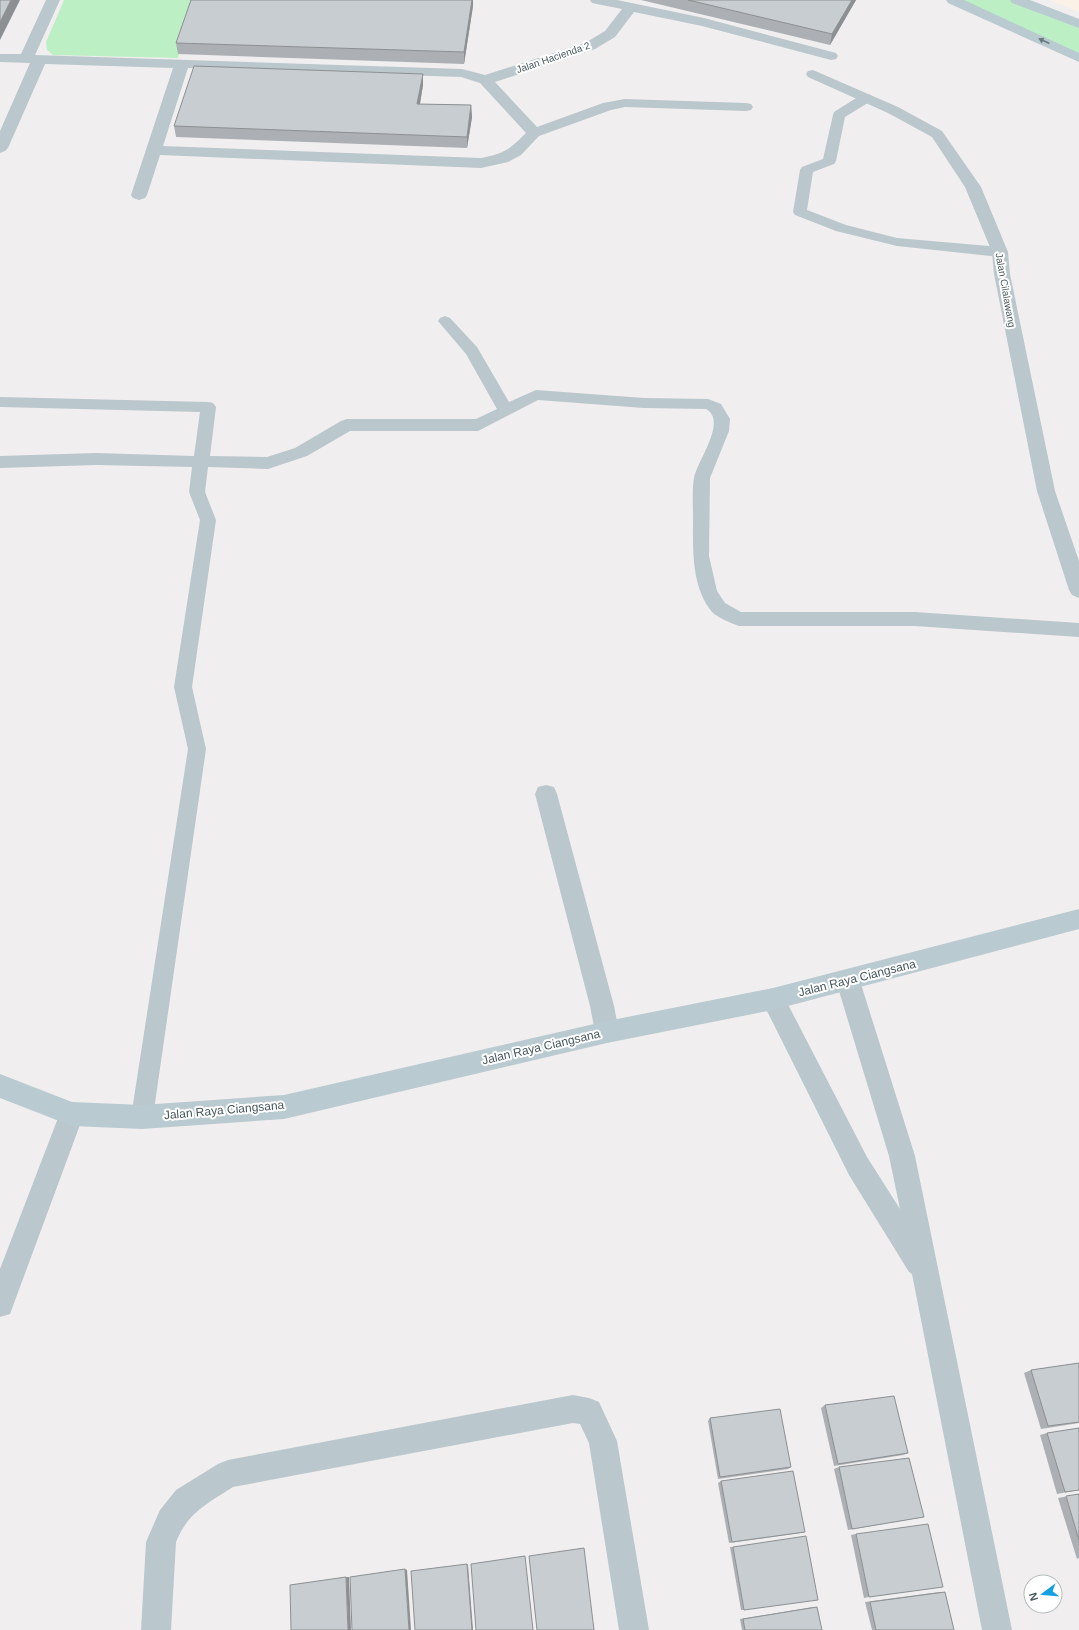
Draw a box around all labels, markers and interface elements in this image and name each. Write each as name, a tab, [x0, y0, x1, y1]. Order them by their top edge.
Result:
one-way arrow	[1038, 38, 1049, 44]
street label: Jalan Hacienda 2	[515, 40, 592, 75]
street label: Jalan Cilalawang	[994, 252, 1017, 328]
street label: Jalan Raya Ciangsana	[797, 957, 918, 999]
street label: Jalan Raya Ciangsana	[481, 1027, 602, 1067]
street label: Jalan Raya Ciangsana	[163, 1098, 285, 1122]
north arrow	[1023, 1574, 1063, 1614]
text: N	[1027, 1591, 1040, 1602]

